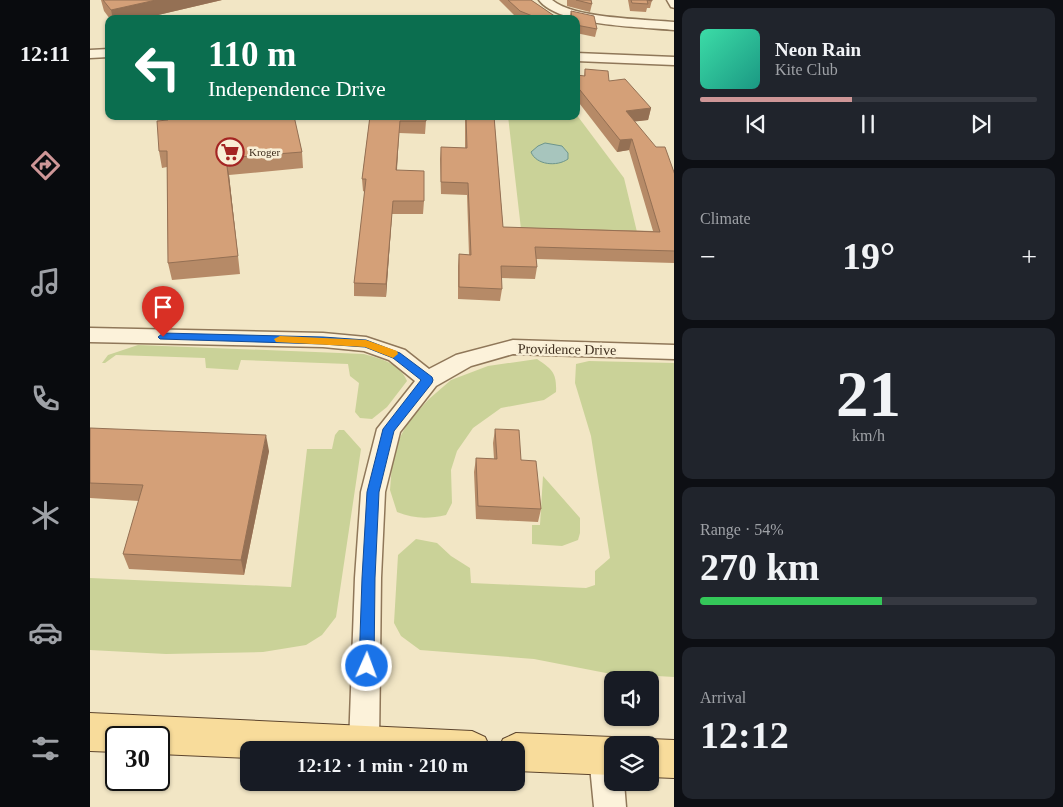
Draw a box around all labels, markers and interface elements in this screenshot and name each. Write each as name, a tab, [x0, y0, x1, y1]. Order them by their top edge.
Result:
icon: left	[125, 35, 190, 100]
text: 110 m	[208, 35, 296, 74]
text: Neon Rain	[775, 39, 861, 60]
text: 12:11	[20, 41, 70, 66]
text: Kite Club	[775, 61, 838, 78]
text: Independence Drive	[208, 76, 386, 101]
icon: previous	[742, 110, 770, 138]
icon: pause	[854, 110, 882, 138]
icon: next	[967, 110, 995, 138]
supermarket icon: Kroger	[215, 137, 245, 167]
place label: Kroger	[249, 146, 280, 158]
icon: directions	[28, 148, 63, 183]
text: Climate	[700, 210, 751, 227]
text: 19°	[842, 235, 895, 277]
text: −	[700, 241, 716, 272]
text: +	[1021, 241, 1037, 272]
icon: music	[28, 265, 63, 300]
pin	[142, 286, 184, 337]
icon: arrive	[149, 293, 177, 321]
street label: Providence Drive	[518, 341, 616, 358]
text: 21	[836, 358, 901, 430]
icon: phone	[28, 381, 63, 416]
text: km/h	[852, 427, 885, 444]
icon: climate	[28, 498, 63, 533]
text: Range · 54%	[700, 521, 784, 538]
text: 270 km	[700, 546, 819, 588]
icon: car	[28, 615, 63, 650]
position arrow	[340, 639, 392, 691]
map controls	[604, 671, 659, 791]
button: sound	[604, 671, 659, 726]
text: Arrival	[700, 689, 746, 706]
text: 12:12	[700, 714, 789, 756]
speed limit sign: 30	[105, 726, 170, 791]
icon: filters	[28, 731, 63, 766]
button: layers	[604, 736, 659, 791]
text: 12:12 · 1 min · 210 m	[297, 755, 468, 776]

